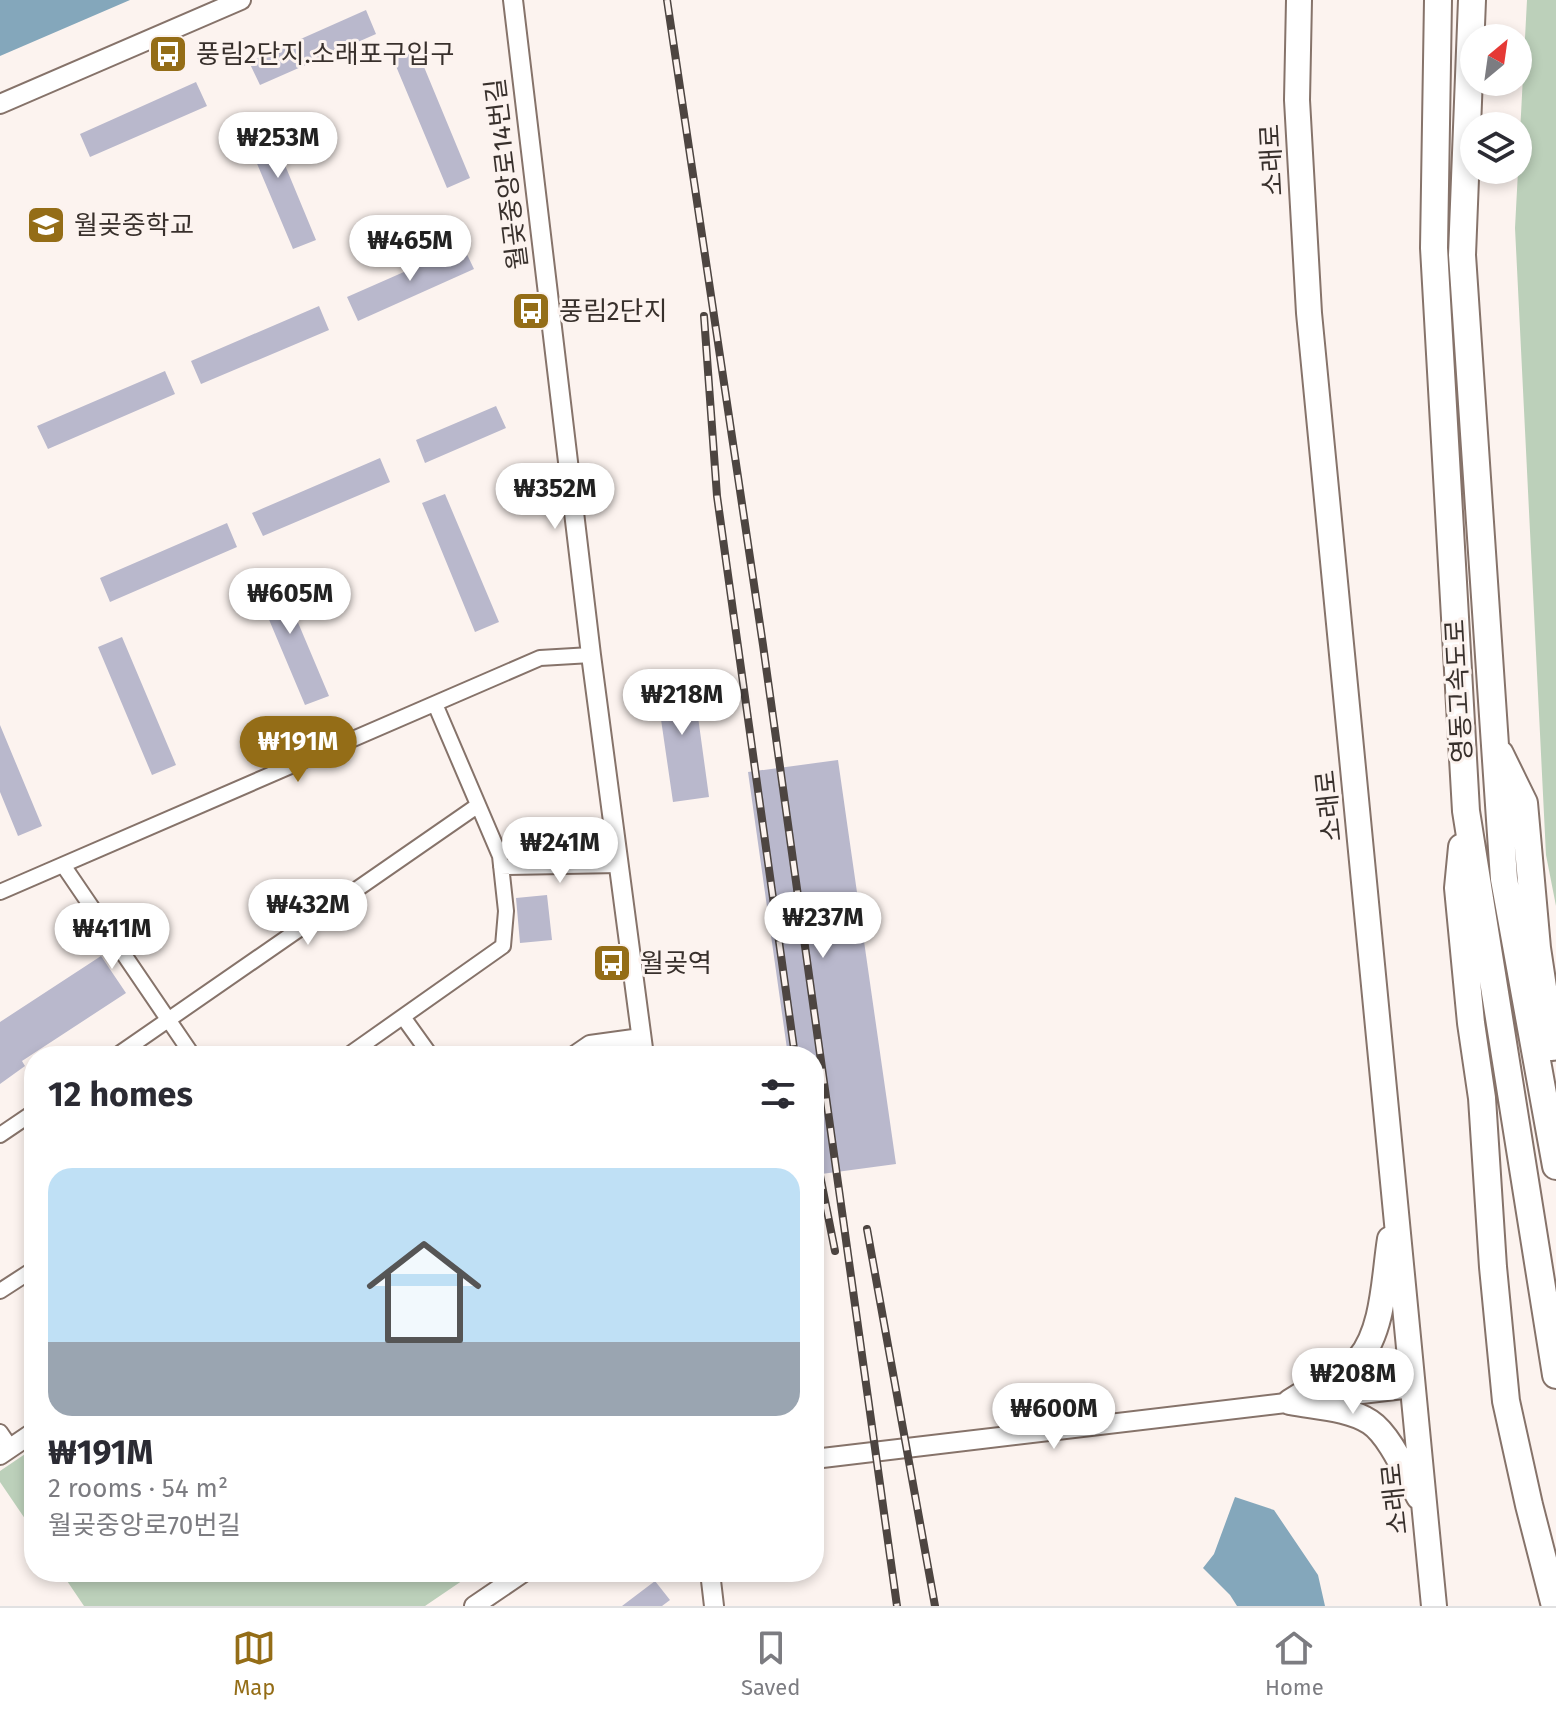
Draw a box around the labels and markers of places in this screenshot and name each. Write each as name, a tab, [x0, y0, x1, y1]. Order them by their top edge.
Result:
bus stop icon: 풍림2단지.소래포구입구	[147, 33, 189, 75]
place label: 풍림2단지.소래포구입구	[196, 39, 454, 70]
pin: ₩253M	[222, 112, 334, 180]
school or university icon: 월곶중학교	[25, 204, 67, 246]
place label: 월곶중학교	[74, 210, 194, 241]
pin: ₩465M	[354, 215, 466, 283]
bus stop icon: 풍림2단지	[510, 290, 552, 332]
place label: 풍림2단지	[559, 296, 668, 327]
pin: ₩352M	[499, 463, 611, 531]
pin: ₩605M	[234, 568, 346, 636]
pin: ₩218M	[626, 669, 738, 737]
pin: ₩191M	[242, 716, 354, 784]
pin: ₩241M	[504, 817, 616, 885]
pin: ₩432M	[252, 879, 364, 947]
pin: ₩237M	[767, 892, 879, 960]
pin: ₩411M	[56, 903, 168, 971]
bus stop icon: 월곶역	[591, 942, 633, 984]
place label: 월곶역	[640, 948, 712, 979]
pin: ₩208M	[1297, 1348, 1409, 1416]
pin: ₩600M	[998, 1383, 1110, 1451]

